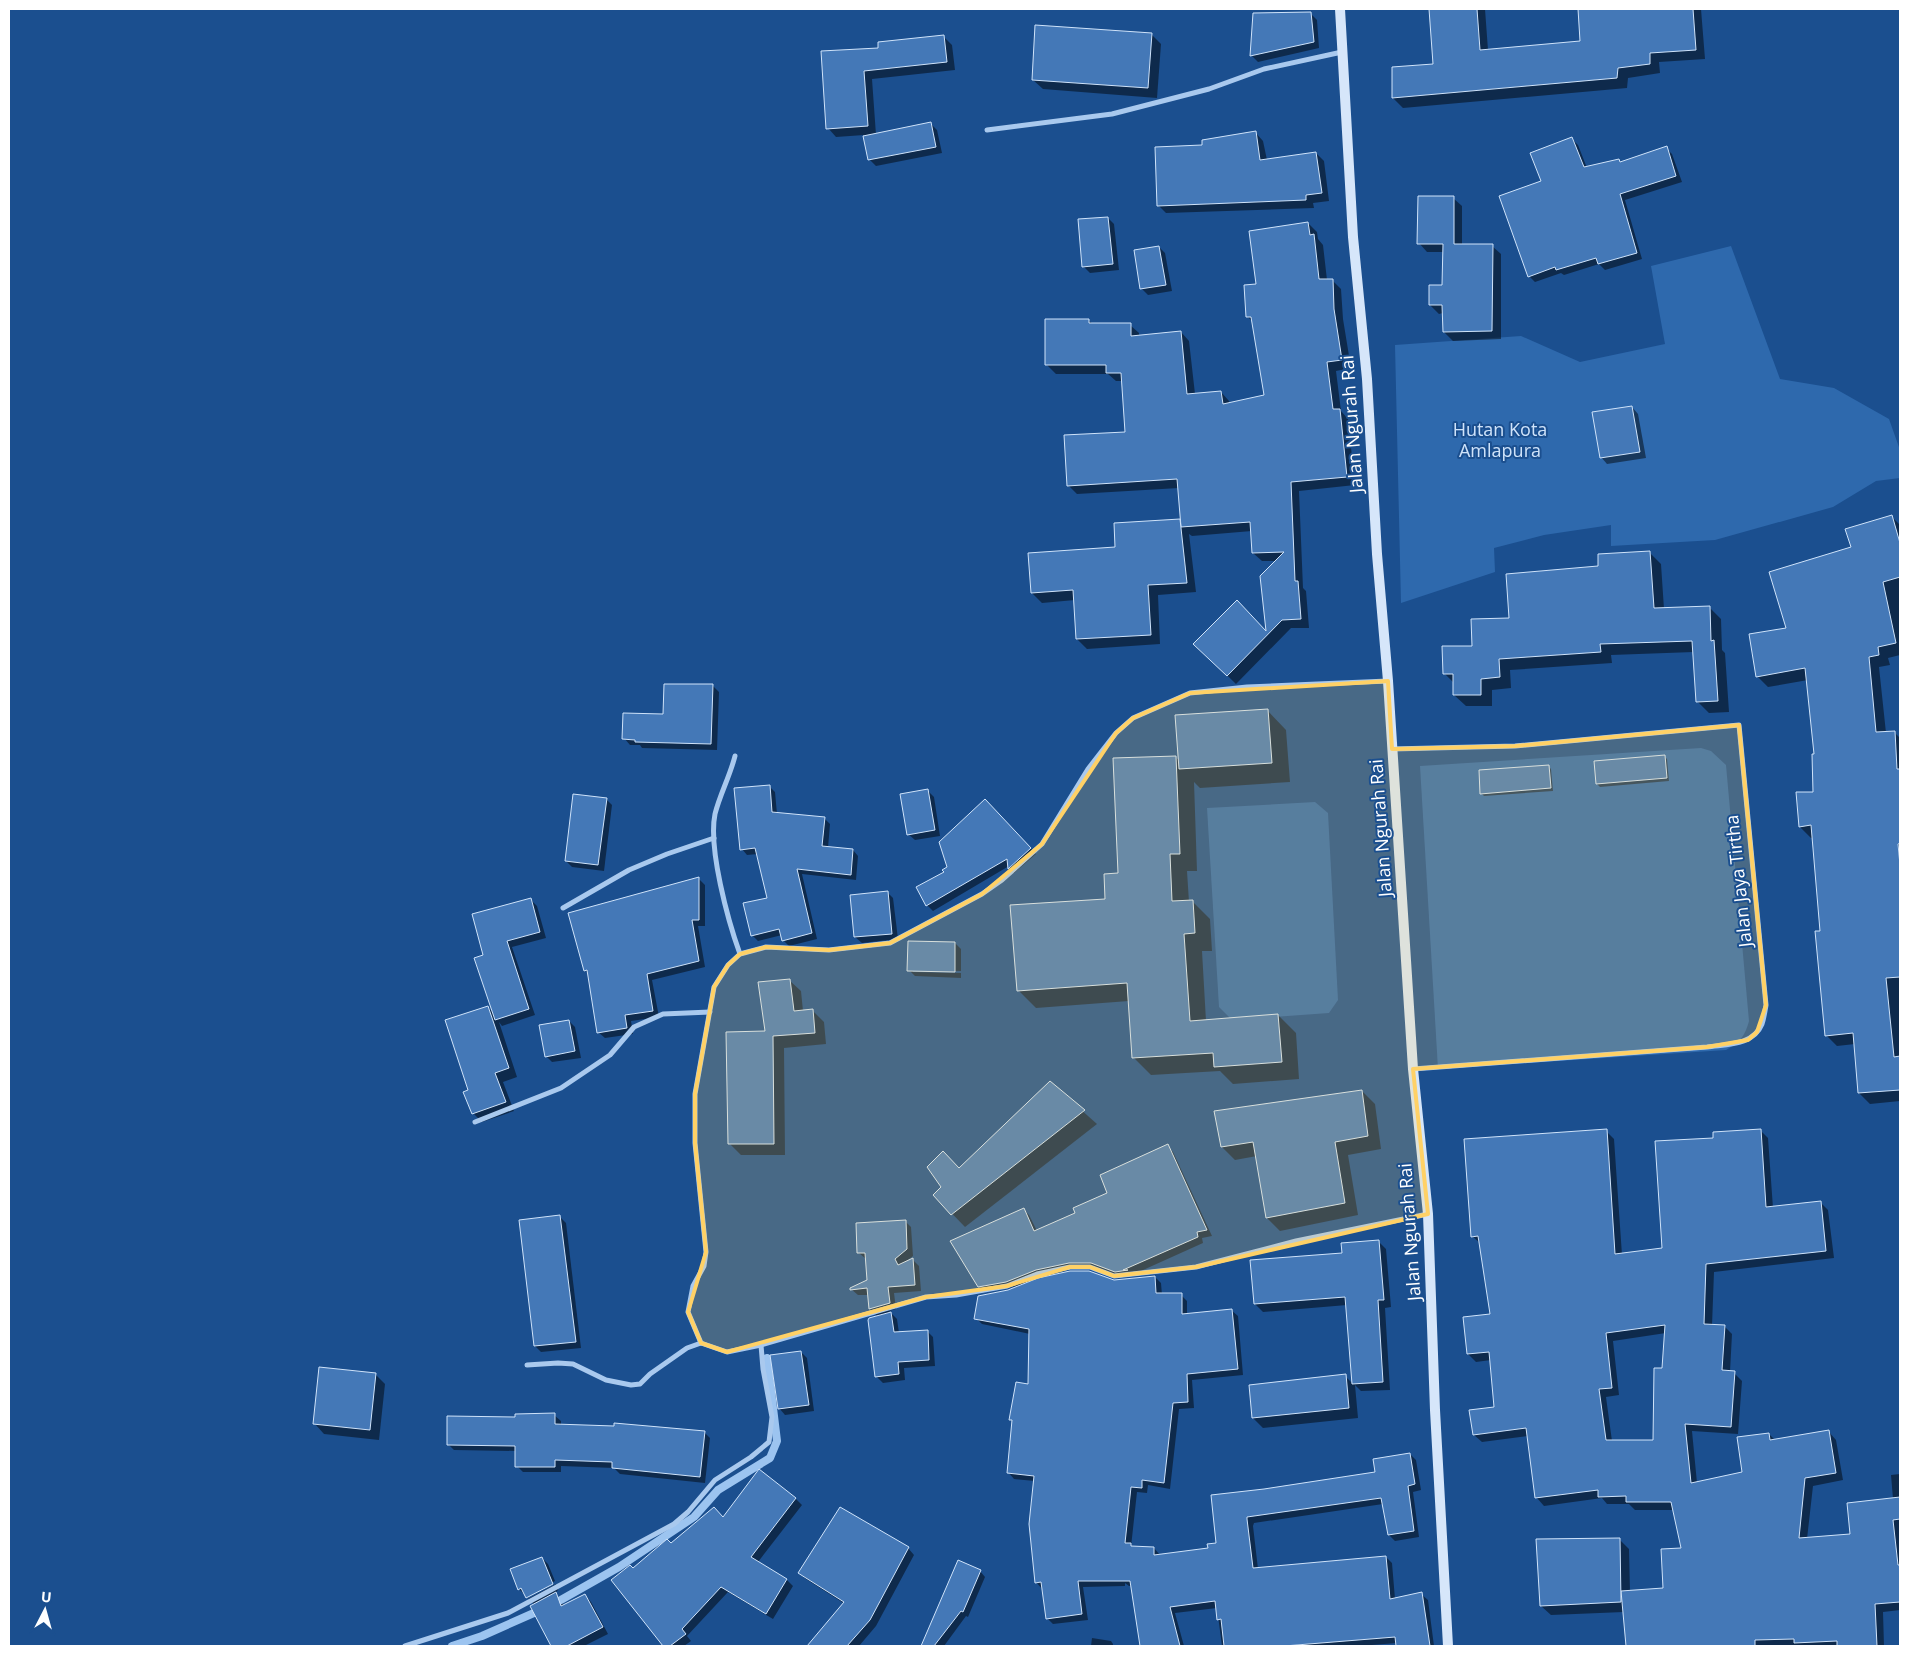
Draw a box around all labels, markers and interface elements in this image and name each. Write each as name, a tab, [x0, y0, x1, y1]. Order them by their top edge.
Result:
street label: Jalan Ngurah Rai	[1334, 354, 1368, 496]
park label: Hutan Kota Amlapura	[1453, 417, 1547, 462]
street label: Jalan Ngurah Rai	[1363, 758, 1397, 900]
street label: Jalan Jaya Tirtha	[1719, 814, 1757, 950]
street label: Jalan Ngurah Rai	[1392, 1162, 1426, 1304]
north arrow	[20, 1585, 70, 1635]
text: U	[40, 1587, 53, 1607]

